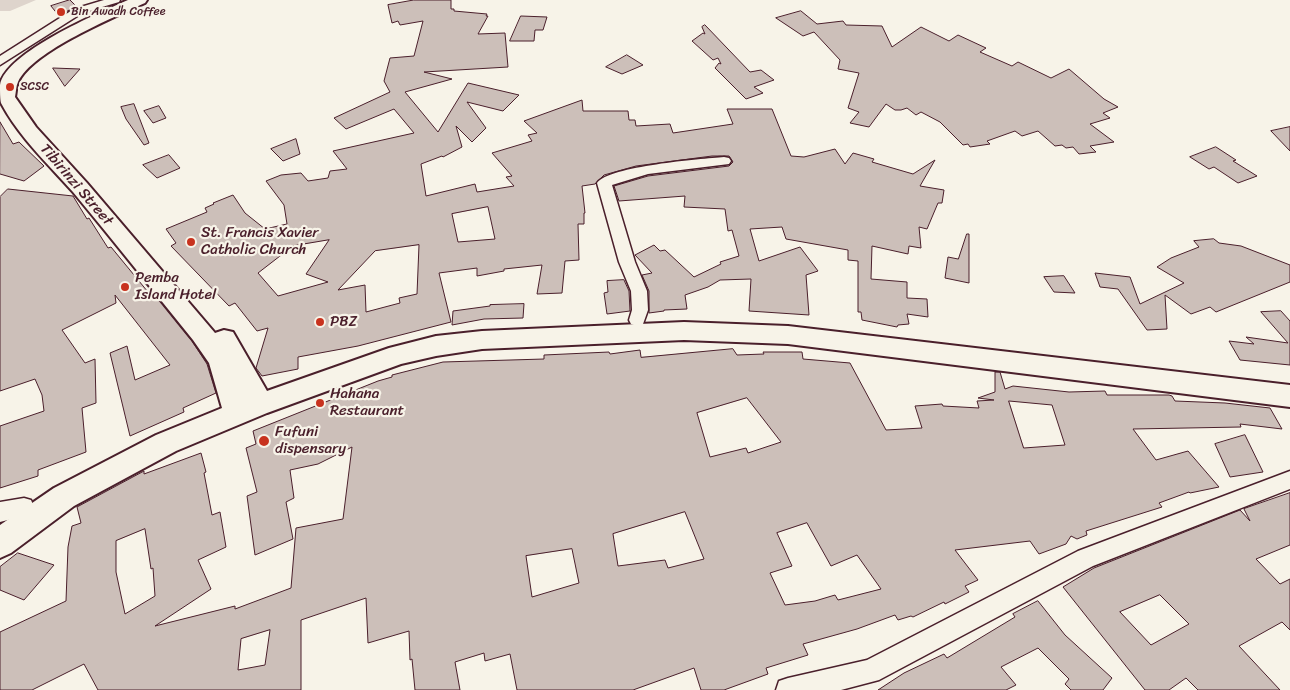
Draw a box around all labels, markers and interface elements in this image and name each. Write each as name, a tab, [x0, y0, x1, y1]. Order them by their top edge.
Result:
place label: Bin Awadh Coffee	[71, 5, 166, 19]
marker: Bin Awadh Coffee	[55, 6, 67, 18]
place label: SCSC	[20, 80, 49, 94]
marker: SCSC	[4, 81, 16, 93]
street label: Tibirinzi Street	[36, 141, 116, 229]
place label: St. Francis Xavier Catholic Church	[201, 224, 318, 259]
marker: St. Francis Xavier Catholic Church	[185, 236, 197, 248]
place label: Pemba Island Hotel	[135, 269, 216, 304]
marker: Pemba Island Hotel	[119, 281, 131, 293]
place label: PBZ	[330, 313, 357, 331]
marker: PBZ	[314, 316, 326, 328]
place label: Hahana Restaurant	[330, 385, 404, 420]
marker: Hahana Restaurant	[314, 397, 326, 409]
place label: Fufuni dispensary	[275, 423, 346, 458]
marker: Fufuni dispensary	[257, 434, 271, 448]

